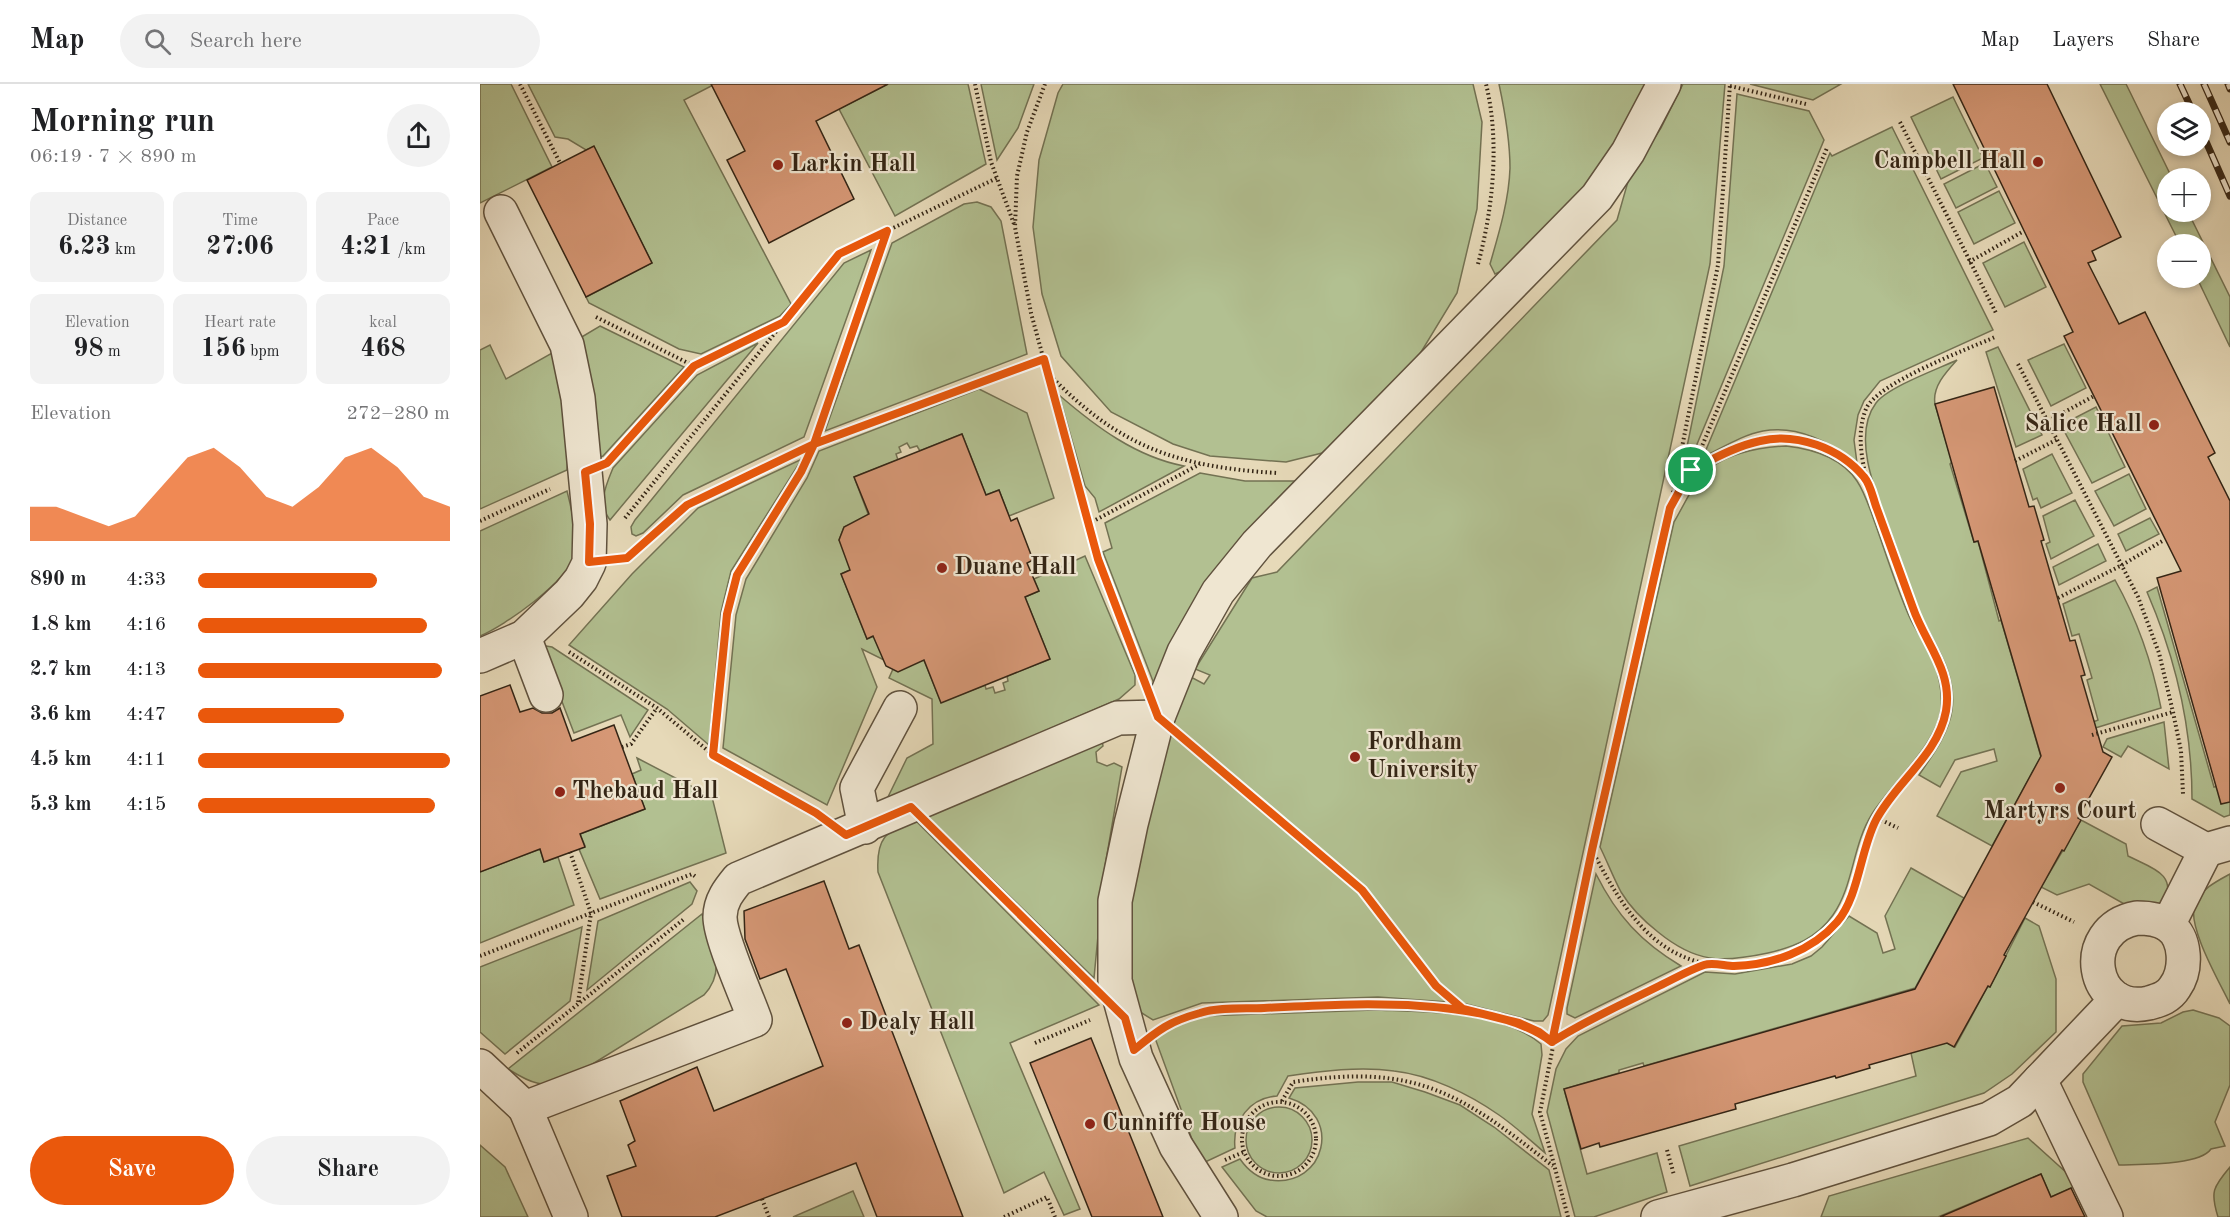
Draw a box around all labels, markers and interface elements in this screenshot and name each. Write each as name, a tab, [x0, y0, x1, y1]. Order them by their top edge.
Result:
search box	[120, 14, 540, 68]
icon: search	[141, 25, 174, 58]
text: Map	[30, 27, 84, 55]
text: Search here	[189, 30, 302, 52]
text: Map	[1980, 30, 2019, 51]
text: Layers	[2052, 30, 2114, 51]
text: Share	[2147, 30, 2200, 51]
map controls	[2157, 102, 2211, 288]
button: layers	[2157, 102, 2211, 156]
button: share	[387, 104, 450, 167]
text: Morning run	[30, 106, 215, 139]
text: 06:19 · 7 × 890 m	[30, 147, 197, 167]
place label: Campbell Hall	[1873, 150, 2026, 174]
place label: Larkin Hall	[790, 153, 916, 177]
marker: Campbell Hall	[2031, 155, 2045, 169]
marker: Larkin Hall	[771, 158, 785, 172]
button: +	[2157, 168, 2211, 222]
text: Distance	[67, 213, 127, 229]
text: Time	[222, 213, 258, 229]
text: Pace	[367, 213, 399, 229]
text: 6.23	[58, 234, 111, 260]
text: 27:06	[206, 234, 274, 260]
text: 4:21	[340, 234, 393, 260]
button: −	[2157, 234, 2211, 288]
text: km	[111, 242, 136, 258]
text: /km	[393, 242, 426, 258]
text: Elevation	[64, 315, 130, 331]
text: Heart rate	[204, 315, 276, 331]
text: kcal	[369, 315, 397, 331]
text: 98	[73, 336, 103, 362]
text: 156	[201, 336, 246, 362]
text: 468	[360, 336, 406, 362]
text: m	[103, 344, 121, 360]
text: bpm	[246, 344, 279, 360]
text: Elevation	[30, 404, 111, 424]
text: 272–280 m	[347, 404, 450, 424]
place label: Salice Hall	[2024, 413, 2142, 437]
marker: Salice Hall	[2147, 418, 2161, 432]
pin	[1665, 444, 1716, 495]
icon: arrive	[1674, 453, 1707, 486]
place label: Duane Hall	[954, 556, 1076, 580]
marker: Duane Hall	[935, 561, 949, 575]
text: 890 m	[30, 570, 86, 590]
text: 4:33	[126, 570, 166, 590]
text: 1.8 km	[30, 615, 92, 635]
text: 4:16	[126, 615, 166, 635]
text: 2.7 km	[30, 660, 92, 680]
text: 4:13	[126, 660, 166, 680]
text: 3.6 km	[30, 705, 92, 725]
text: 4:47	[126, 705, 166, 725]
place label: Fordham University	[1367, 731, 1478, 783]
text: 4.5 km	[30, 750, 92, 770]
text: 4:11	[126, 750, 166, 770]
marker: Fordham University	[1348, 750, 1362, 764]
place label: Thebaud Hall	[572, 780, 718, 804]
marker: Martyrs Court	[2053, 781, 2067, 795]
marker: Thebaud Hall	[553, 785, 567, 799]
text: 5.3 km	[30, 795, 92, 815]
text: 4:15	[126, 795, 166, 815]
place label: Martyrs Court	[1983, 800, 2137, 824]
place label: Dealy Hall	[859, 1011, 975, 1035]
marker: Dealy Hall	[840, 1016, 854, 1030]
place label: Cunniffe House	[1102, 1112, 1266, 1136]
marker: Cunniffe House	[1083, 1117, 1097, 1131]
button: Save	[30, 1136, 234, 1205]
button: Share	[246, 1136, 450, 1205]

